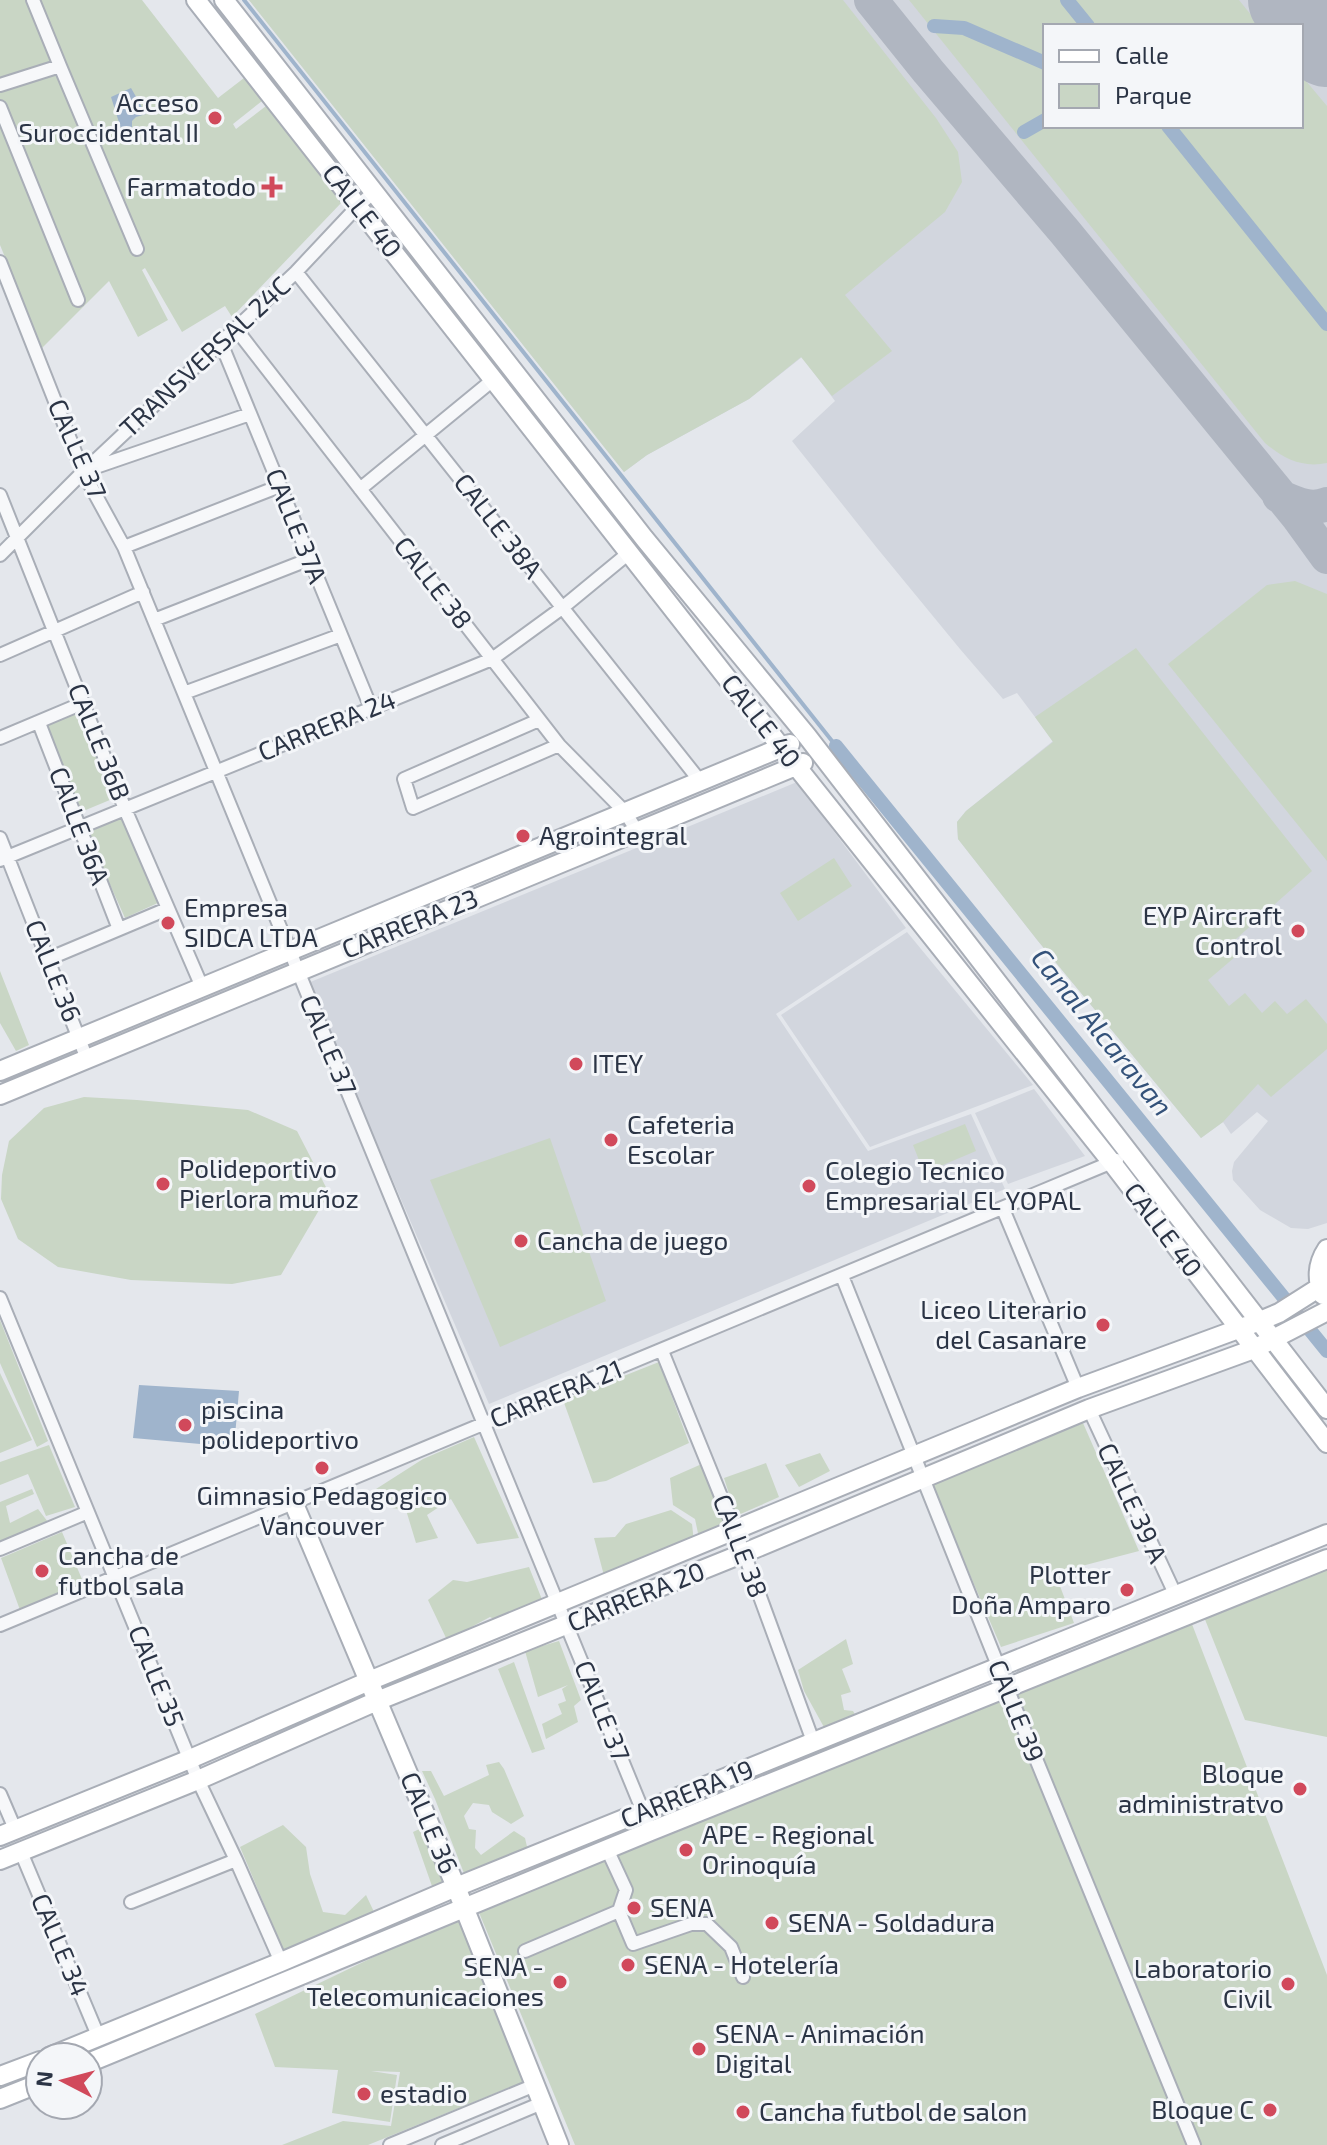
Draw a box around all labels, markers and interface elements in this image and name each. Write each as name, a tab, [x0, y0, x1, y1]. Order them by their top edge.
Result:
legend	[1043, 24, 1303, 128]
text: Calle	[1115, 40, 1169, 69]
text: Parque	[1115, 80, 1192, 109]
place label: Acceso Suroccidental II	[18, 86, 199, 147]
marker: Acceso Suroccidental II	[206, 109, 224, 127]
street label: CALLE 40	[317, 157, 409, 263]
place label: Farmatodo	[126, 170, 256, 201]
marker: Farmatodo	[263, 178, 281, 196]
street label: TRANSVERSAL 24C	[112, 269, 296, 443]
street label: CALLE 37	[43, 394, 114, 503]
street label: CALLE 37A	[260, 463, 334, 587]
street label: CALLE 38A	[449, 466, 550, 584]
street label: CALLE 38	[389, 530, 480, 634]
street label: CALLE 40	[716, 667, 808, 773]
street label: CALLE 36B	[63, 678, 138, 805]
street label: CARRERA 24	[253, 683, 400, 766]
street label: CALLE 36A	[44, 762, 117, 889]
place label: Agrointegral	[539, 819, 687, 850]
marker: Agrointegral	[514, 827, 532, 845]
street label: CARRERA 23	[337, 881, 482, 964]
place label: Empresa SIDCA LTDA	[184, 891, 318, 952]
place label: EYP Aircraft Control	[1143, 899, 1282, 960]
marker: Empresa SIDCA LTDA	[159, 914, 177, 932]
street label: CALLE 36	[20, 915, 89, 1026]
marker: EYP Aircraft Control	[1289, 922, 1307, 940]
water label: Canal Alcaravan	[1025, 941, 1181, 1122]
street label: CALLE 37	[294, 990, 364, 1099]
place label: ITEY	[592, 1047, 643, 1078]
marker: ITEY	[567, 1055, 585, 1073]
place label: Cafeteria Escolar	[627, 1108, 735, 1169]
marker: Cafeteria Escolar	[602, 1131, 620, 1149]
place label: Polideportivo Pierlora muñoz	[179, 1152, 359, 1213]
place label: Colegio Tecnico Empresarial EL YOPAL	[825, 1154, 1081, 1215]
marker: Polideportivo Pierlora muñoz	[154, 1175, 172, 1193]
street label: CALLE 40	[1119, 1176, 1210, 1282]
marker: Colegio Tecnico Empresarial EL YOPAL	[800, 1177, 818, 1195]
place label: Cancha de juego	[537, 1224, 728, 1255]
marker: Cancha de juego	[512, 1232, 530, 1250]
place label: Liceo Literario del Casanare	[920, 1293, 1087, 1354]
marker: Liceo Literario del Casanare	[1094, 1316, 1112, 1334]
street label: CARRERA 21	[485, 1352, 626, 1433]
place label: piscina polideportivo	[201, 1393, 359, 1454]
marker: piscina polideportivo	[176, 1416, 194, 1434]
street label: CALLE 39 A	[1092, 1437, 1175, 1567]
marker: Gimnasio Pedagogico Vancouver	[313, 1459, 331, 1477]
place label: Gimnasio Pedagogico Vancouver	[197, 1479, 447, 1540]
street label: CALLE 38	[708, 1489, 775, 1602]
place label: Cancha de futbol sala	[58, 1539, 185, 1600]
street label: CARRERA 20	[562, 1554, 709, 1637]
place label: Plotter Doña Amparo	[951, 1558, 1111, 1619]
marker: Cancha de futbol sala	[33, 1562, 51, 1580]
marker: Plotter Doña Amparo	[1118, 1581, 1136, 1599]
street label: CALLE 35	[123, 1620, 192, 1731]
street label: CALLE 39	[983, 1655, 1052, 1766]
street label: CALLE 37	[569, 1656, 638, 1765]
street label: CARRERA 19	[616, 1752, 757, 1833]
place label: Bloque administratvo	[1118, 1757, 1284, 1818]
street label: CALLE 36	[395, 1767, 466, 1878]
marker: Bloque administratvo	[1291, 1780, 1309, 1798]
place label: APE - Regional Orinoquía	[702, 1818, 874, 1879]
marker: APE - Regional Orinoquía	[677, 1841, 695, 1859]
street label: CALLE 34	[26, 1888, 97, 2000]
place label: SENA	[650, 1891, 714, 1922]
marker: SENA	[625, 1899, 643, 1917]
place label: SENA - Soldadura	[788, 1906, 995, 1937]
marker: SENA - Soldadura	[763, 1914, 781, 1932]
place label: SENA - Hotelería	[644, 1948, 839, 1979]
place label: SENA - Telecomunicaciones	[307, 1950, 544, 2011]
place label: Laboratorio Civil	[1134, 1952, 1272, 2013]
marker: SENA - Hotelería	[619, 1956, 637, 1974]
marker: SENA - Telecomunicaciones	[551, 1973, 569, 1991]
marker: Laboratorio Civil	[1279, 1975, 1297, 1993]
place label: SENA - Animación Digital	[715, 2017, 924, 2078]
marker: SENA - Animación Digital	[690, 2040, 708, 2058]
north arrow	[24, 2041, 104, 2121]
text: N	[29, 2070, 57, 2088]
place label: estadio	[380, 2077, 467, 2108]
marker: estadio	[355, 2085, 373, 2103]
place label: Bloque C	[1151, 2093, 1254, 2124]
place label: Cancha futbol de salon	[759, 2095, 1027, 2126]
marker: Bloque C	[1261, 2101, 1279, 2119]
marker: Cancha futbol de salon	[734, 2103, 752, 2121]

